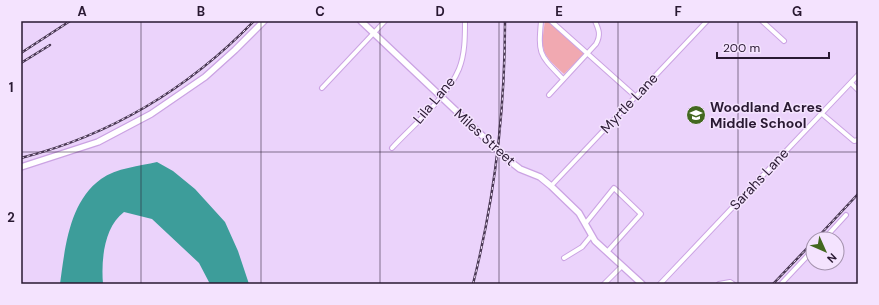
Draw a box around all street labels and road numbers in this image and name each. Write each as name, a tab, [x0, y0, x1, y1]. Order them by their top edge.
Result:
street label: Myrtle Lane	[596, 69, 662, 137]
street label: Lila Lane	[409, 73, 459, 127]
street label: Miles Street	[451, 105, 519, 169]
street label: Sarahs Lane	[726, 144, 792, 214]

